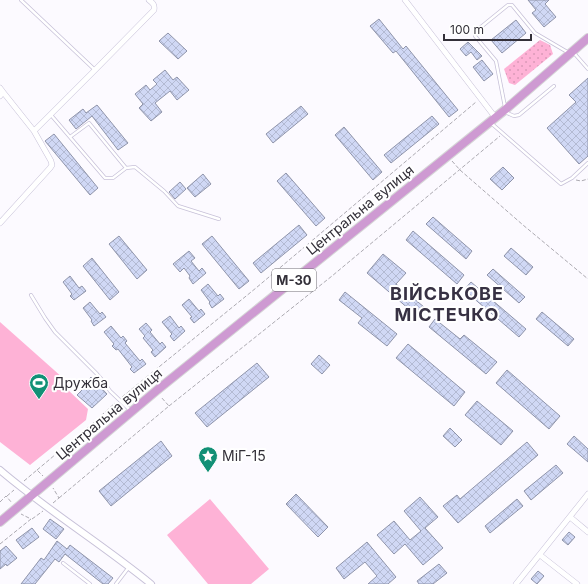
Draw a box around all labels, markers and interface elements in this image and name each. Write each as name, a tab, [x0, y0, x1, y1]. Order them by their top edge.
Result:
scale bar	[444, 16, 531, 42]
text: 100 m	[450, 22, 484, 37]
street label: Центральна вулиця	[303, 161, 417, 258]
road number: М-30	[272, 269, 316, 291]
district label: ВІЙСЬКОВЕ МІСТЕЧКО	[390, 283, 504, 325]
street label: Центральна вулиця	[52, 364, 165, 463]
sports icon: Дружба	[28, 372, 50, 400]
place label: Дружба	[53, 374, 108, 391]
place icon: МіГ-15	[197, 445, 219, 473]
place label: МіГ-15	[222, 447, 266, 464]

